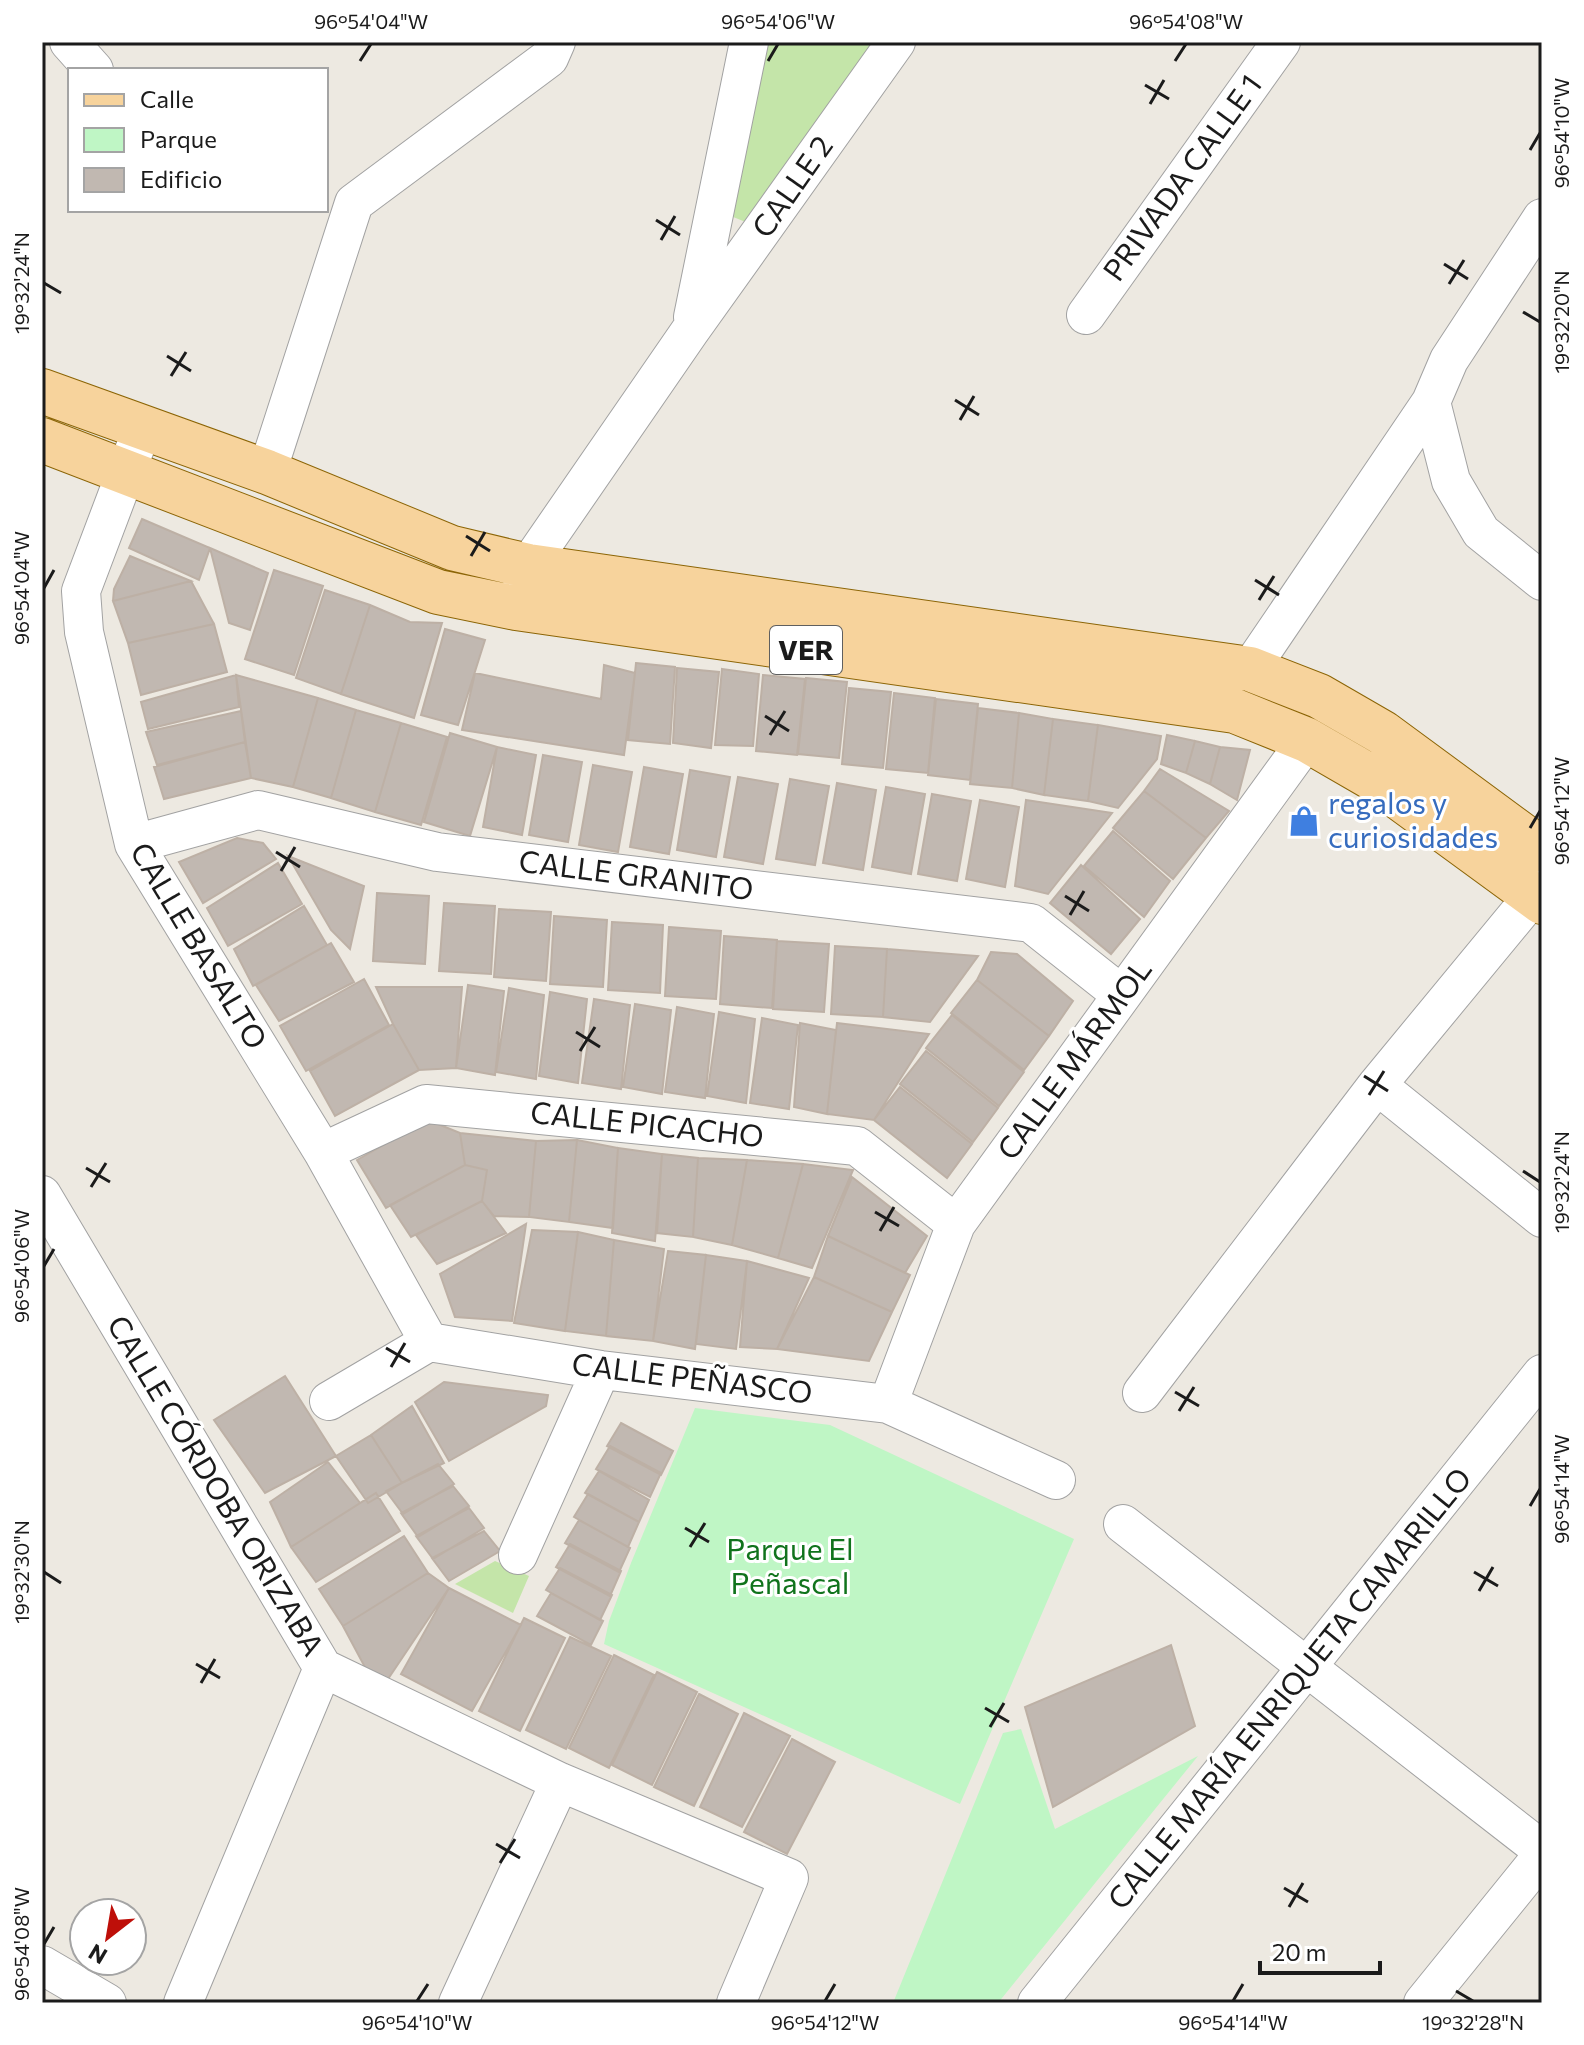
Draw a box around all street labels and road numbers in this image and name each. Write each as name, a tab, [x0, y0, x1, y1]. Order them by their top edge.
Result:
street label: PRIVADA CALLE 1	[1094, 66, 1268, 287]
street label: CALLE 2	[743, 128, 839, 244]
road number: VER	[770, 626, 842, 674]
street label: CALLE BASALTO	[124, 835, 276, 1055]
street label: CALLE GRANITO	[517, 841, 756, 906]
street label: CALLE MÁRMOL	[988, 951, 1158, 1166]
street label: CALLE PICACHO	[529, 1092, 766, 1153]
street label: CALLE CÓRDOBA ORIZABA	[101, 1308, 334, 1662]
street label: CALLE PEÑASCO	[570, 1343, 815, 1410]
street label: CALLE MARÍA ENRIQUETA CAMARILLO	[1098, 1459, 1478, 1916]

